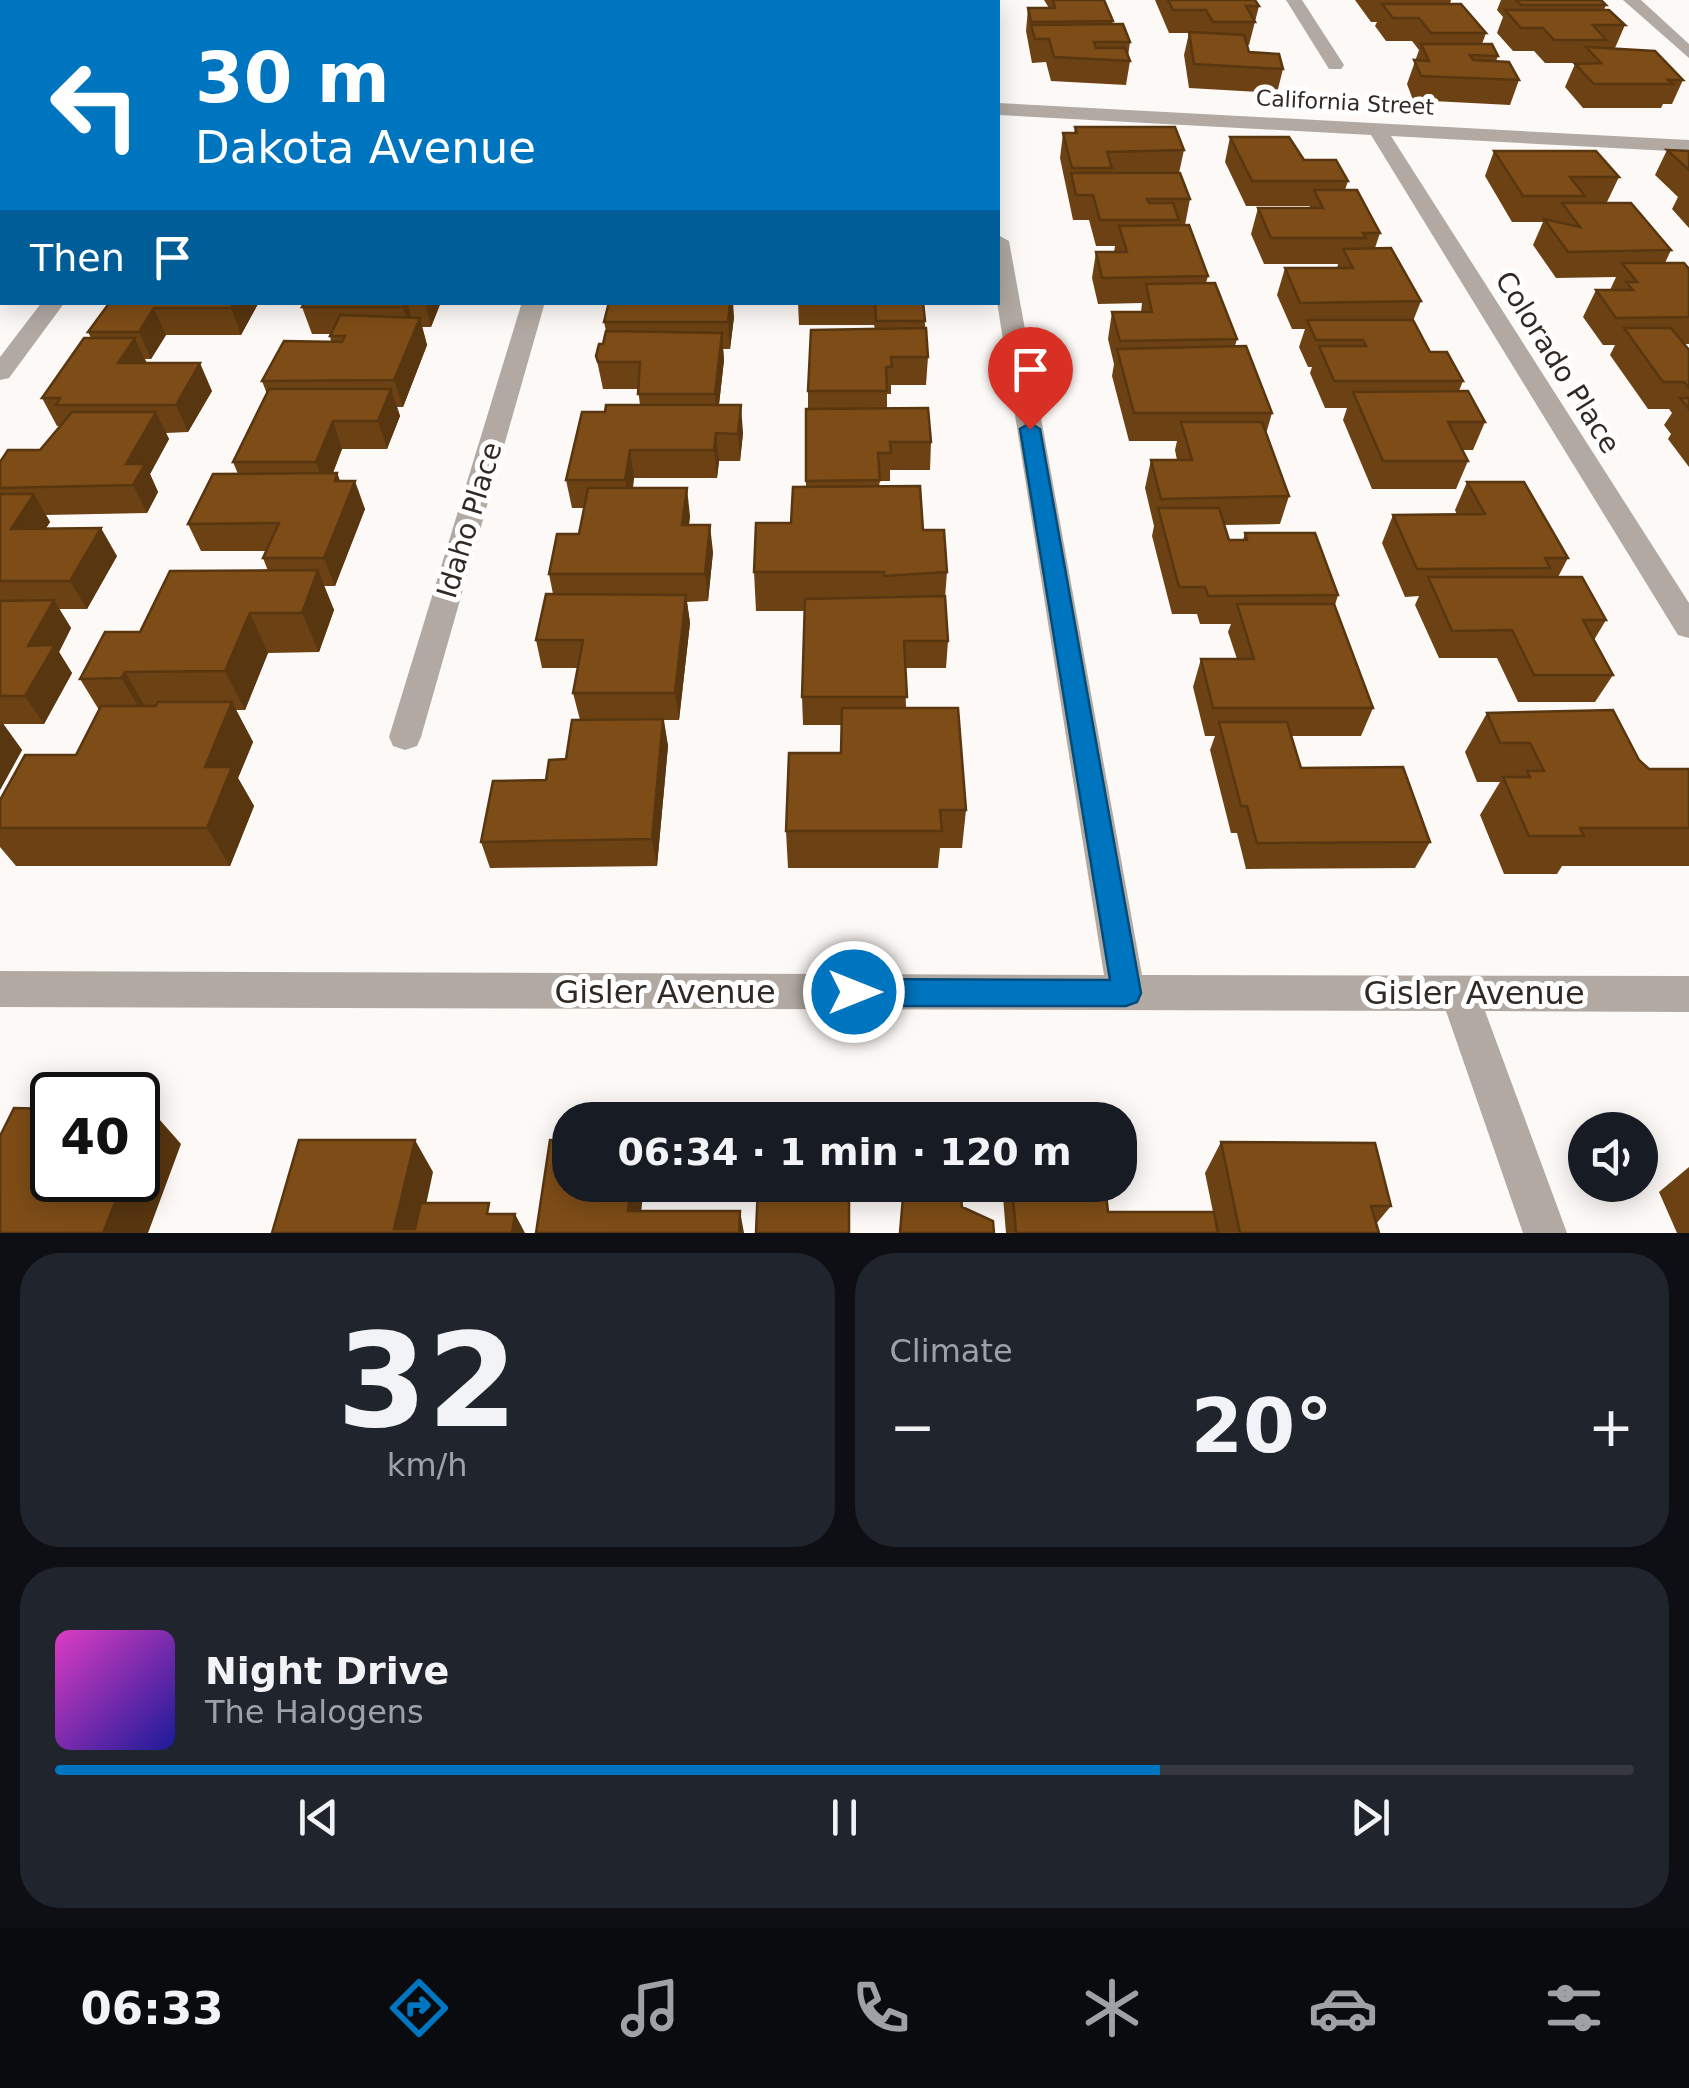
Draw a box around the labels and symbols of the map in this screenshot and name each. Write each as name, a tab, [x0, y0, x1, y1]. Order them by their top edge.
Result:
street label: California Street	[1255, 85, 1435, 120]
street label: Colorado Place	[1488, 265, 1627, 459]
pin	[988, 327, 1073, 430]
street label: Idaho Place	[430, 438, 509, 602]
position arrow	[802, 940, 906, 1044]
street label: Gisler Avenue	[554, 973, 776, 1011]
street label: Gisler Avenue	[1363, 974, 1585, 1012]
speed limit sign: 40	[30, 1072, 160, 1202]

